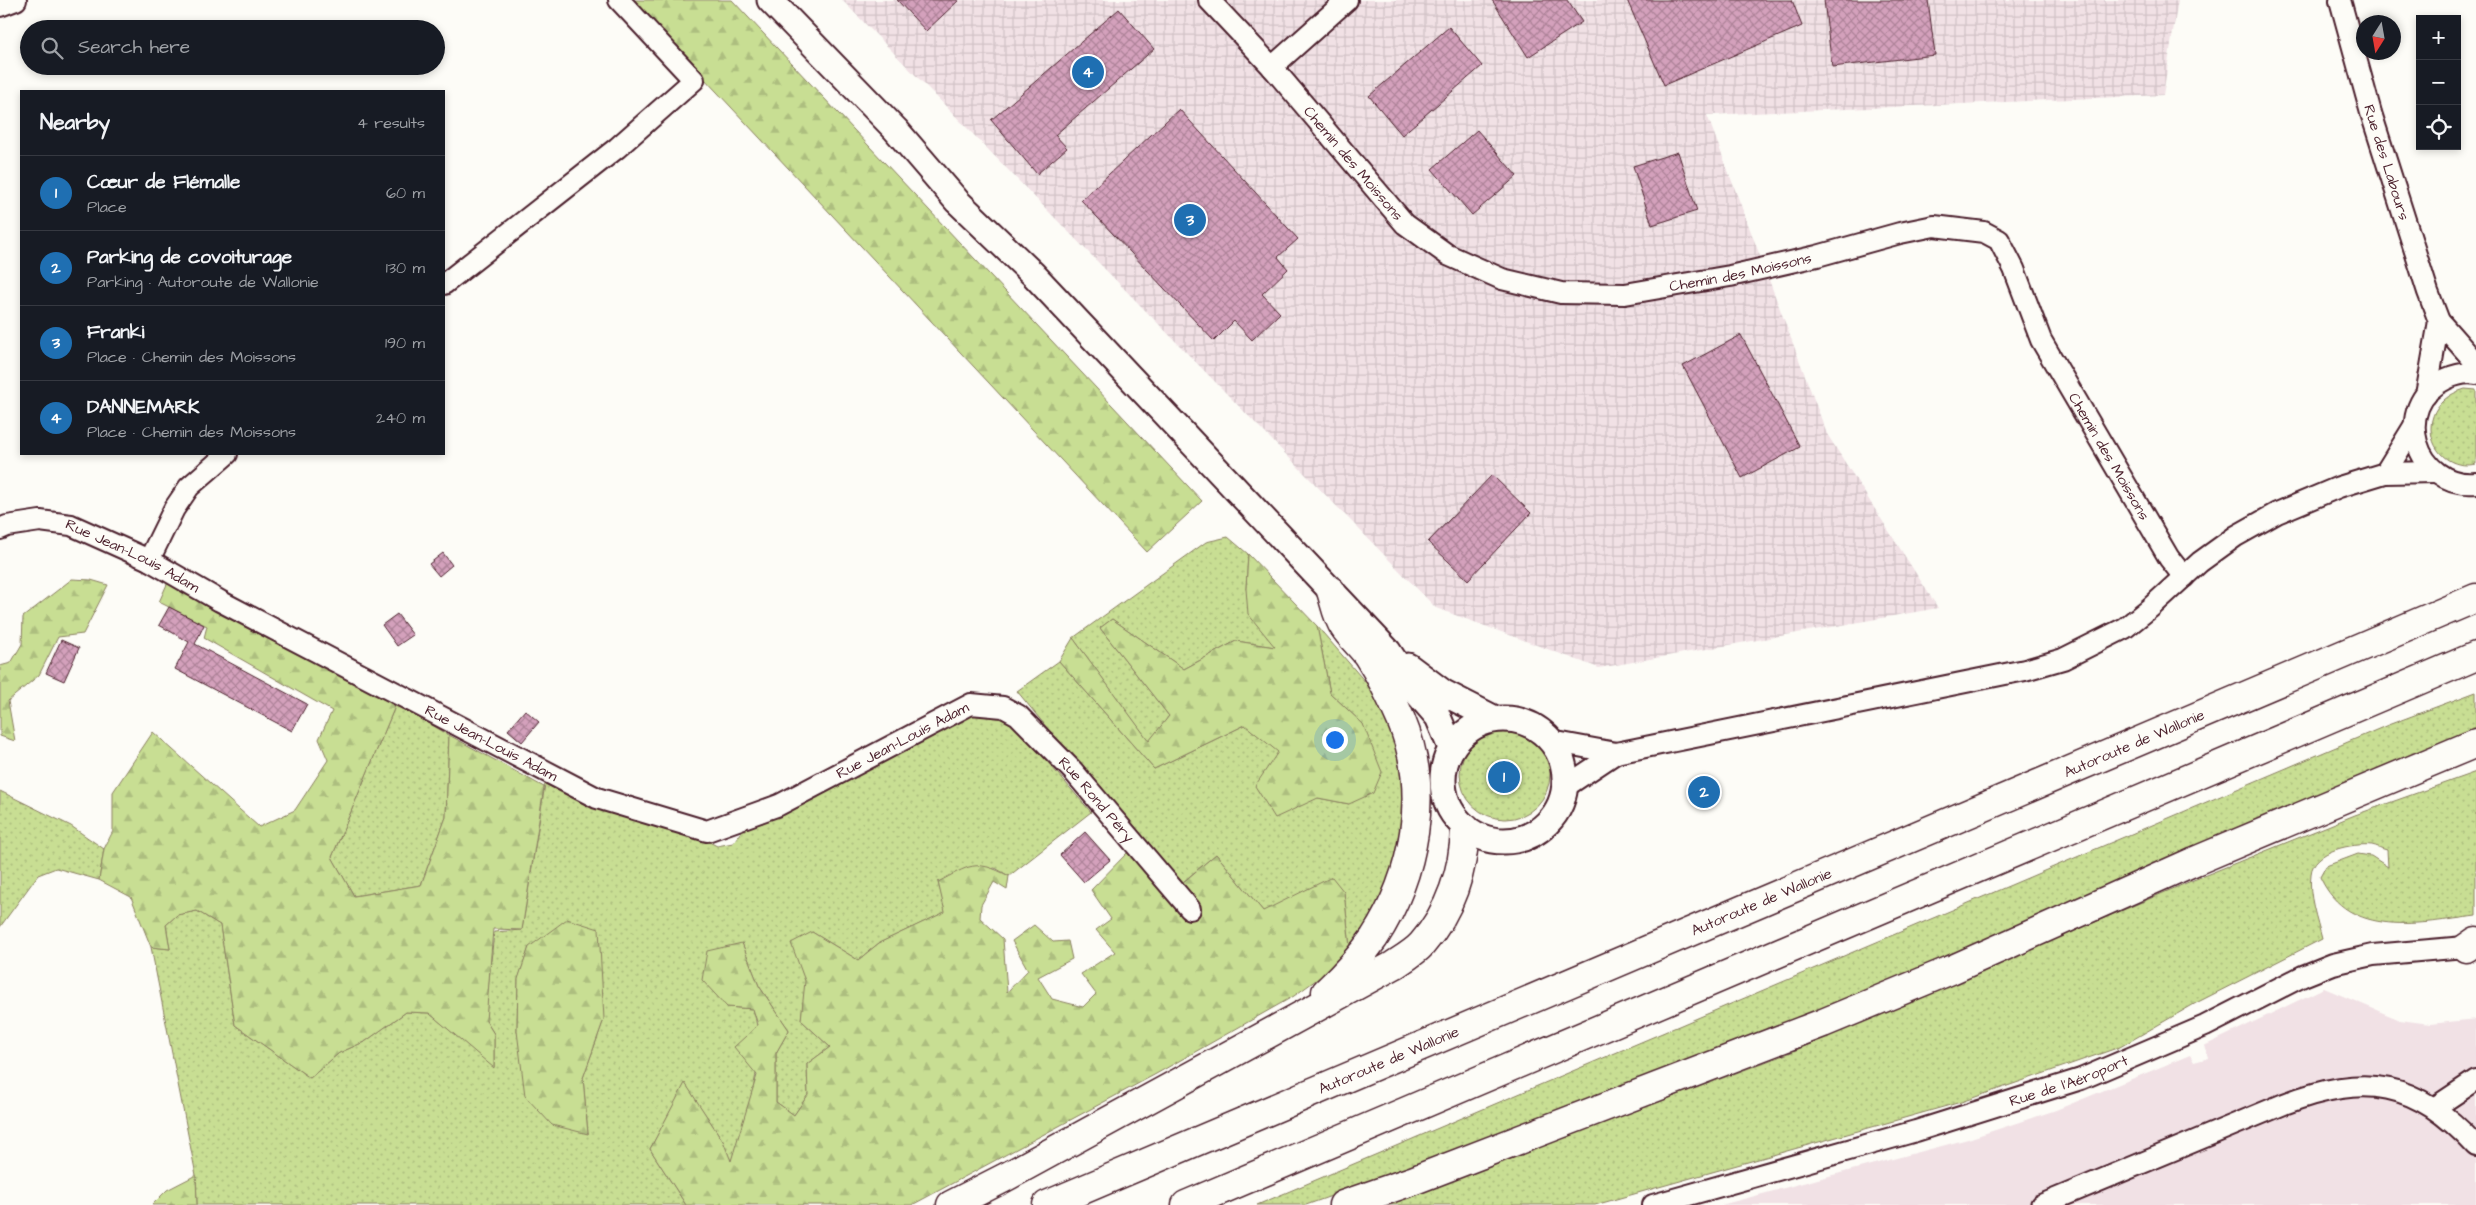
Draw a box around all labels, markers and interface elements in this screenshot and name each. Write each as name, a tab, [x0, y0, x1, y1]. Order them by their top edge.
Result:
north arrow	[2356, 15, 2401, 60]
map controls	[2416, 15, 2461, 150]
button: +	[2416, 15, 2461, 60]
search box	[20, 20, 445, 75]
icon: search	[38, 34, 66, 62]
text: Search here	[78, 34, 190, 61]
pin: 4	[1072, 53, 1104, 91]
button: −	[2416, 60, 2461, 105]
street label: Chemin des Moissons	[1299, 101, 1409, 226]
street label: Rue des Labours	[2359, 102, 2415, 223]
button: locate	[2416, 105, 2461, 150]
text: Nearby	[40, 108, 110, 137]
text: 4 results	[357, 112, 425, 134]
text: Cœur de Flémalle	[87, 169, 240, 196]
text: 1	[55, 182, 57, 204]
text: 60 m	[386, 182, 425, 204]
text: Place	[87, 196, 127, 218]
pin: 3	[1174, 201, 1206, 239]
text: Parking de covoiturage	[87, 244, 292, 271]
street label: Chemin des Moissons	[1668, 247, 1814, 297]
text: 2	[51, 257, 61, 279]
text: 130 m	[386, 257, 425, 279]
text: Parking · Autoroute de Wallonie	[87, 271, 319, 293]
text: Franki	[87, 319, 144, 346]
text: 3	[52, 332, 60, 354]
text: 190 m	[385, 332, 425, 354]
text: Place · Chemin des Moissons	[87, 346, 296, 368]
street label: Chemin des Moissons	[2064, 389, 2155, 524]
text: DANNEMARK	[87, 394, 200, 421]
text: 4	[51, 407, 61, 429]
text: 240 m	[376, 407, 425, 429]
text: Place · Chemin des Moissons	[87, 421, 296, 443]
street label: Rue Jean-Louis Adam	[62, 513, 204, 598]
street label: Rue Jean-Louis Adam	[832, 696, 973, 784]
street label: Rue Jean-Louis Adam	[421, 699, 562, 786]
street label: Autoroute de Wallonie	[2060, 704, 2208, 782]
your location	[1322, 727, 1348, 753]
street label: Rue Rond Péry	[1054, 752, 1140, 847]
pin: 1	[1488, 758, 1520, 796]
pin: 2	[1688, 773, 1720, 811]
street label: Autoroute de Wallonie	[1688, 862, 1835, 941]
street label: Autoroute de Wallonie	[1315, 1021, 1462, 1099]
street label: Rue de l'Aéroport	[2007, 1050, 2131, 1111]

